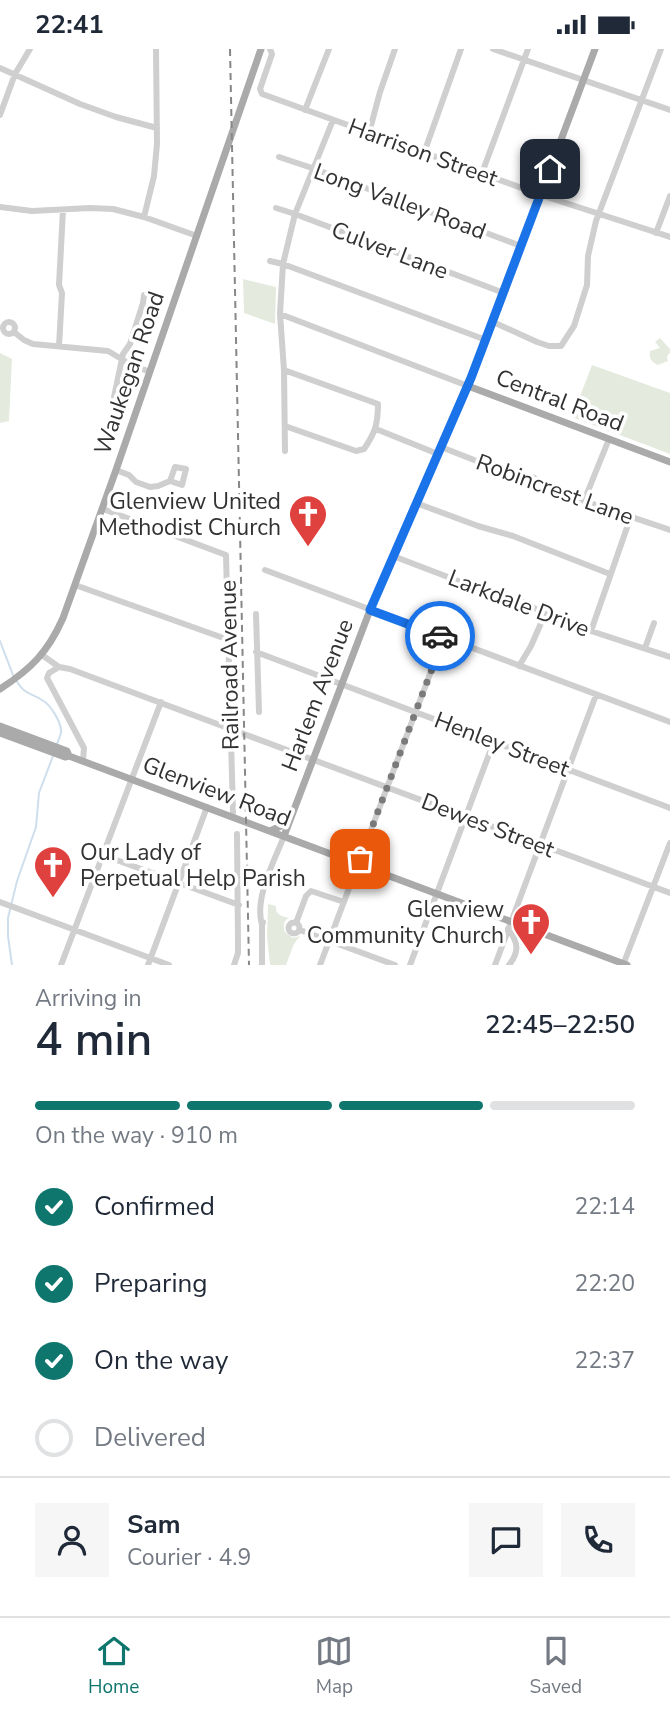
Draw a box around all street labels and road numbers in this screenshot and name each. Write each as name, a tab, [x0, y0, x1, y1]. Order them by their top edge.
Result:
street label: Harrison Street	[344, 111, 503, 194]
street label: Long Valley Road	[309, 156, 490, 247]
street label: Culver Lane	[327, 214, 453, 287]
street label: Waukegan Road	[87, 287, 172, 459]
street label: Central Road	[491, 362, 628, 439]
street label: Robincrest Lane	[472, 447, 638, 532]
street label: Larkdale Drive	[444, 562, 594, 645]
street label: Railroad Avenue	[213, 580, 246, 750]
street label: Harlem Avenue	[274, 615, 361, 776]
street label: Henley Street	[430, 705, 575, 785]
street label: Glenview Road	[138, 749, 295, 834]
street label: Dewes Street	[417, 786, 560, 865]

